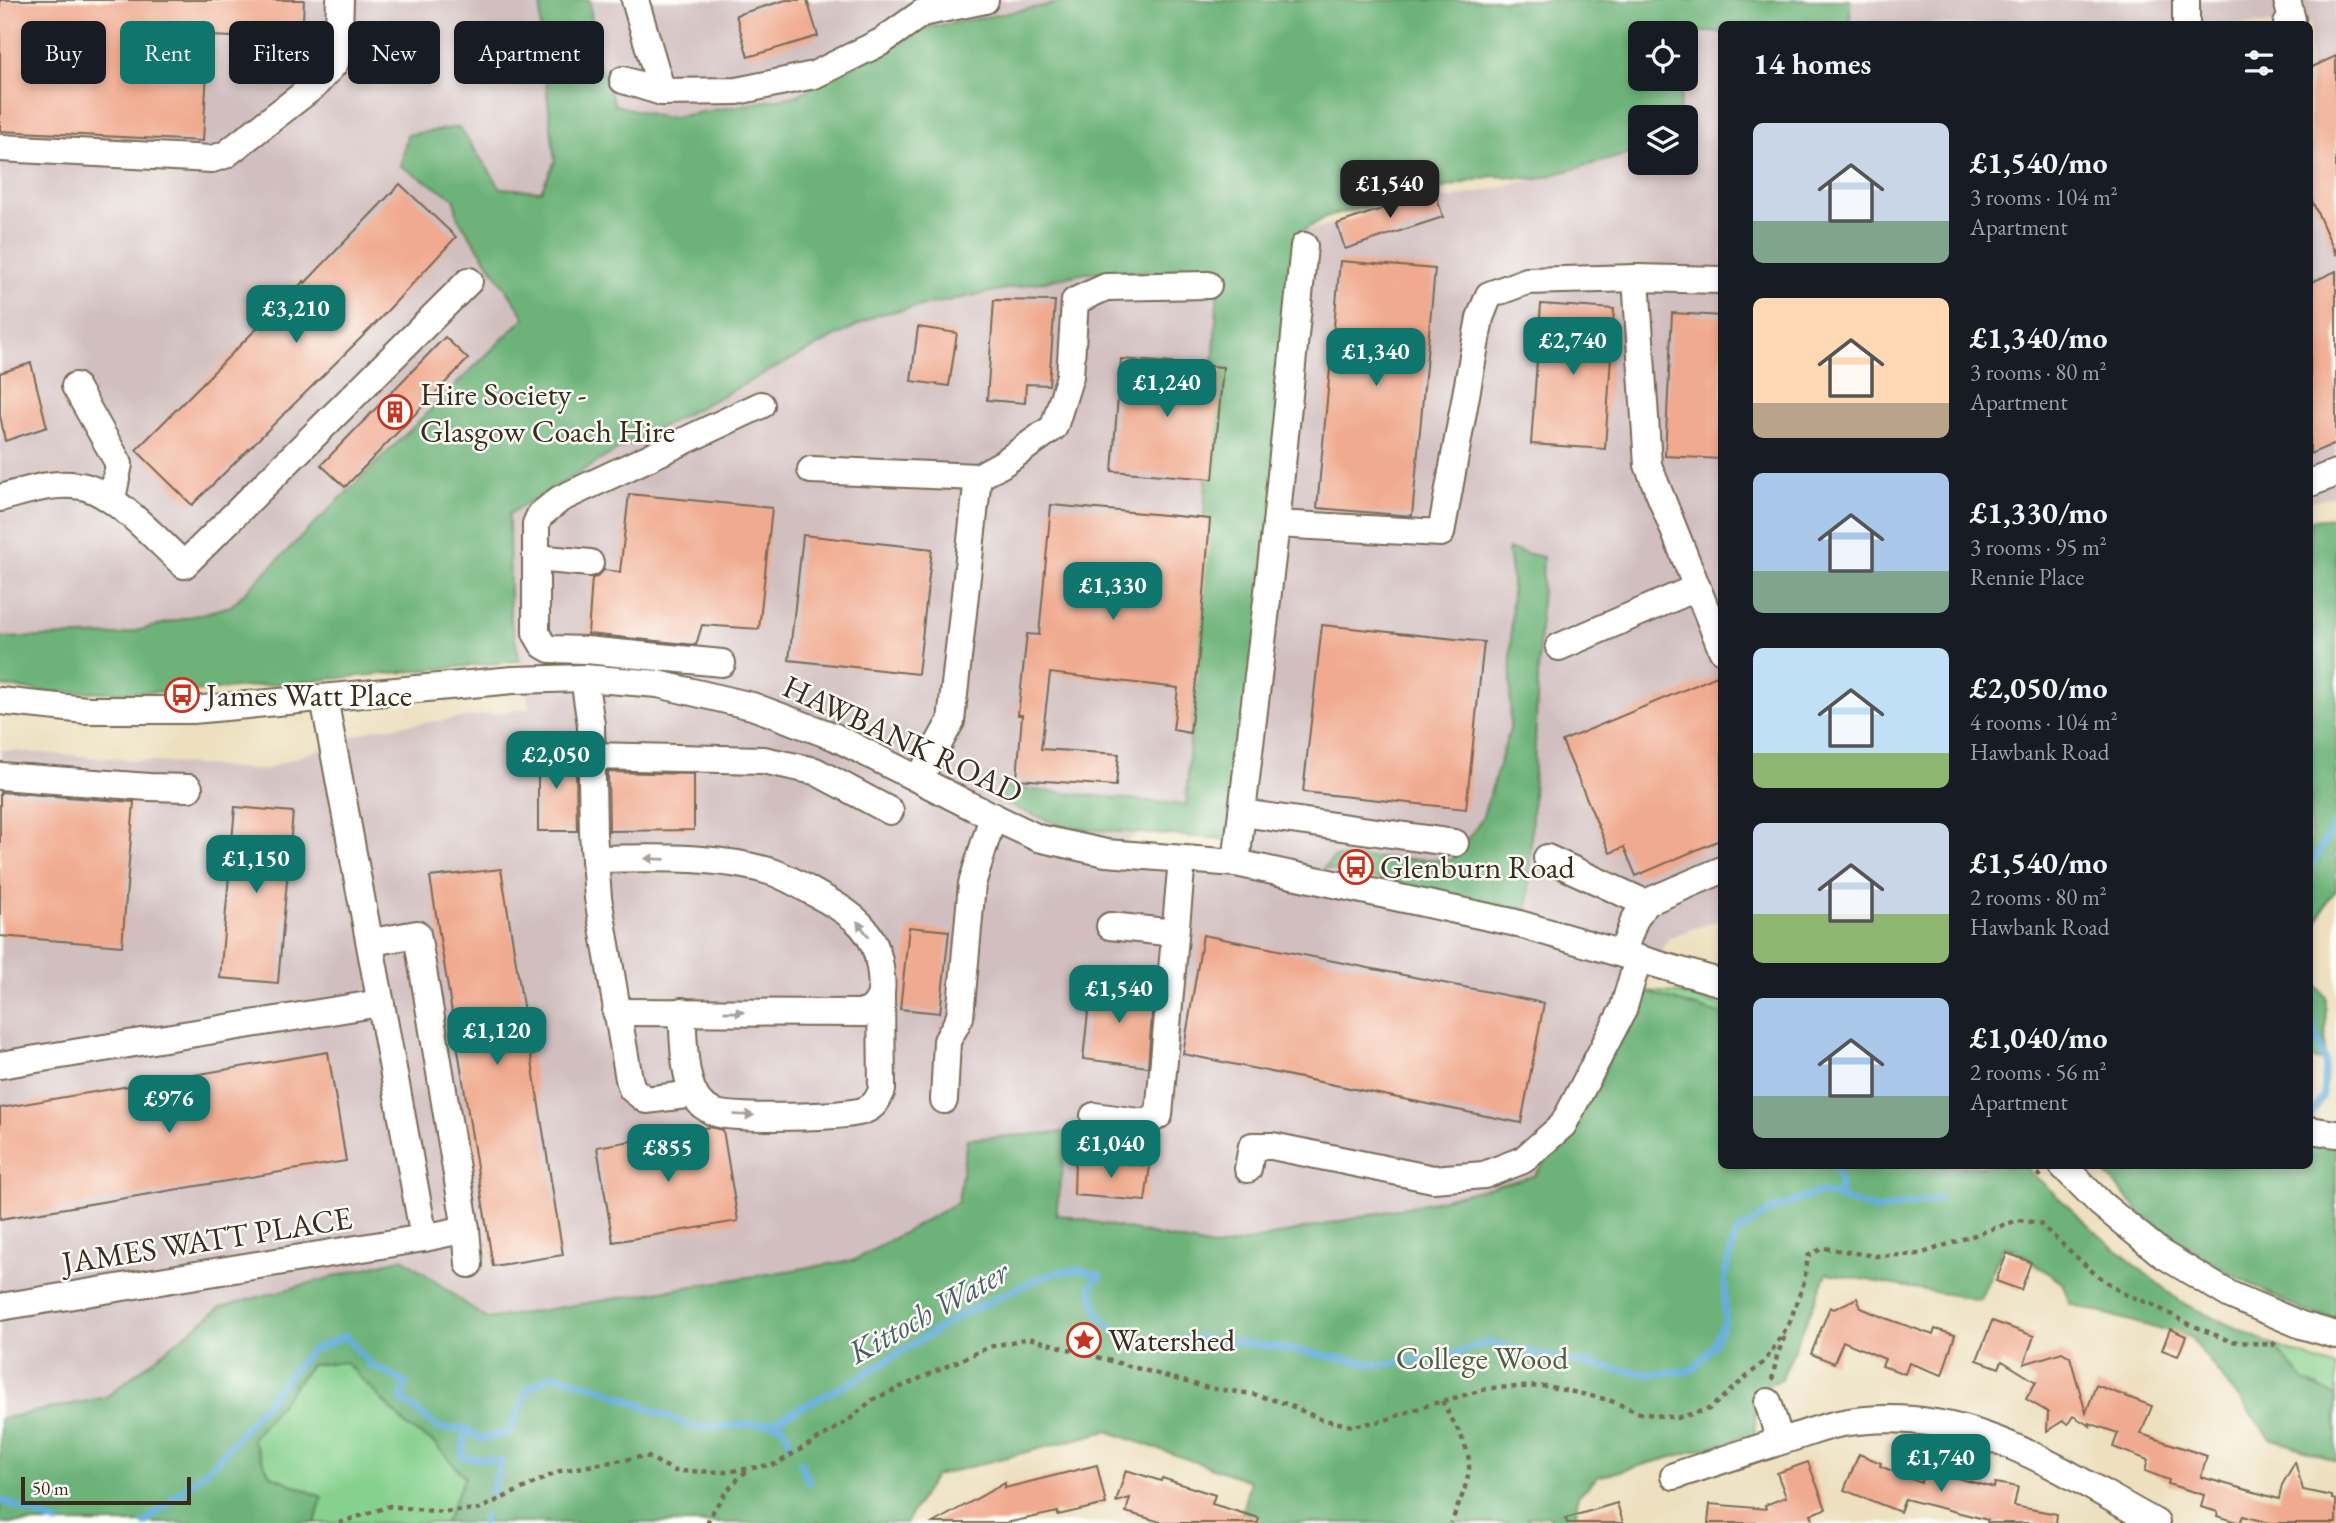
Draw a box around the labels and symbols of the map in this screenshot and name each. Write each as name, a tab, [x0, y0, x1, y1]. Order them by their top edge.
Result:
pin: £1,540	[1333, 160, 1447, 220]
pin: £3,210	[239, 286, 353, 345]
pin: £2,740	[1516, 318, 1630, 377]
pin: £1,340	[1319, 328, 1433, 388]
pin: £1,240	[1110, 360, 1224, 419]
place label: Hire Society - Glasgow Coach Hire	[420, 373, 675, 452]
building icon: Hire Society - Glasgow Coach Hire	[376, 393, 414, 431]
pin: £1,330	[1056, 562, 1170, 622]
street label: HAWBANK ROAD	[776, 665, 1030, 813]
place label: James Watt Place	[203, 674, 412, 716]
bus stop icon: James Watt Place	[163, 676, 201, 714]
pin: £2,050	[499, 732, 613, 791]
pin: £1,150	[199, 836, 313, 895]
place label: Glenburn Road	[1380, 846, 1575, 888]
bus stop icon: Glenburn Road	[1337, 848, 1375, 886]
one-way arrow	[643, 853, 665, 864]
one-way arrow	[857, 920, 871, 938]
pin: £1,540	[1062, 965, 1176, 1025]
one-way arrow	[723, 1006, 745, 1018]
pin: £1,120	[440, 1007, 554, 1067]
pin: £976	[128, 1076, 210, 1135]
one-way arrow	[733, 1110, 755, 1121]
pin: £1,040	[1054, 1120, 1168, 1180]
pin: £855	[627, 1124, 709, 1184]
street label: JAMES WATT PLACE	[56, 1196, 355, 1284]
water label: Kittoch Water	[839, 1249, 1017, 1374]
place label: Watershed	[1108, 1319, 1236, 1361]
place icon: Watershed	[1065, 1321, 1103, 1359]
park label: College Wood	[1396, 1337, 1569, 1379]
pin: £1,740	[1884, 1434, 1998, 1494]
scale bar	[21, 1474, 191, 1506]

